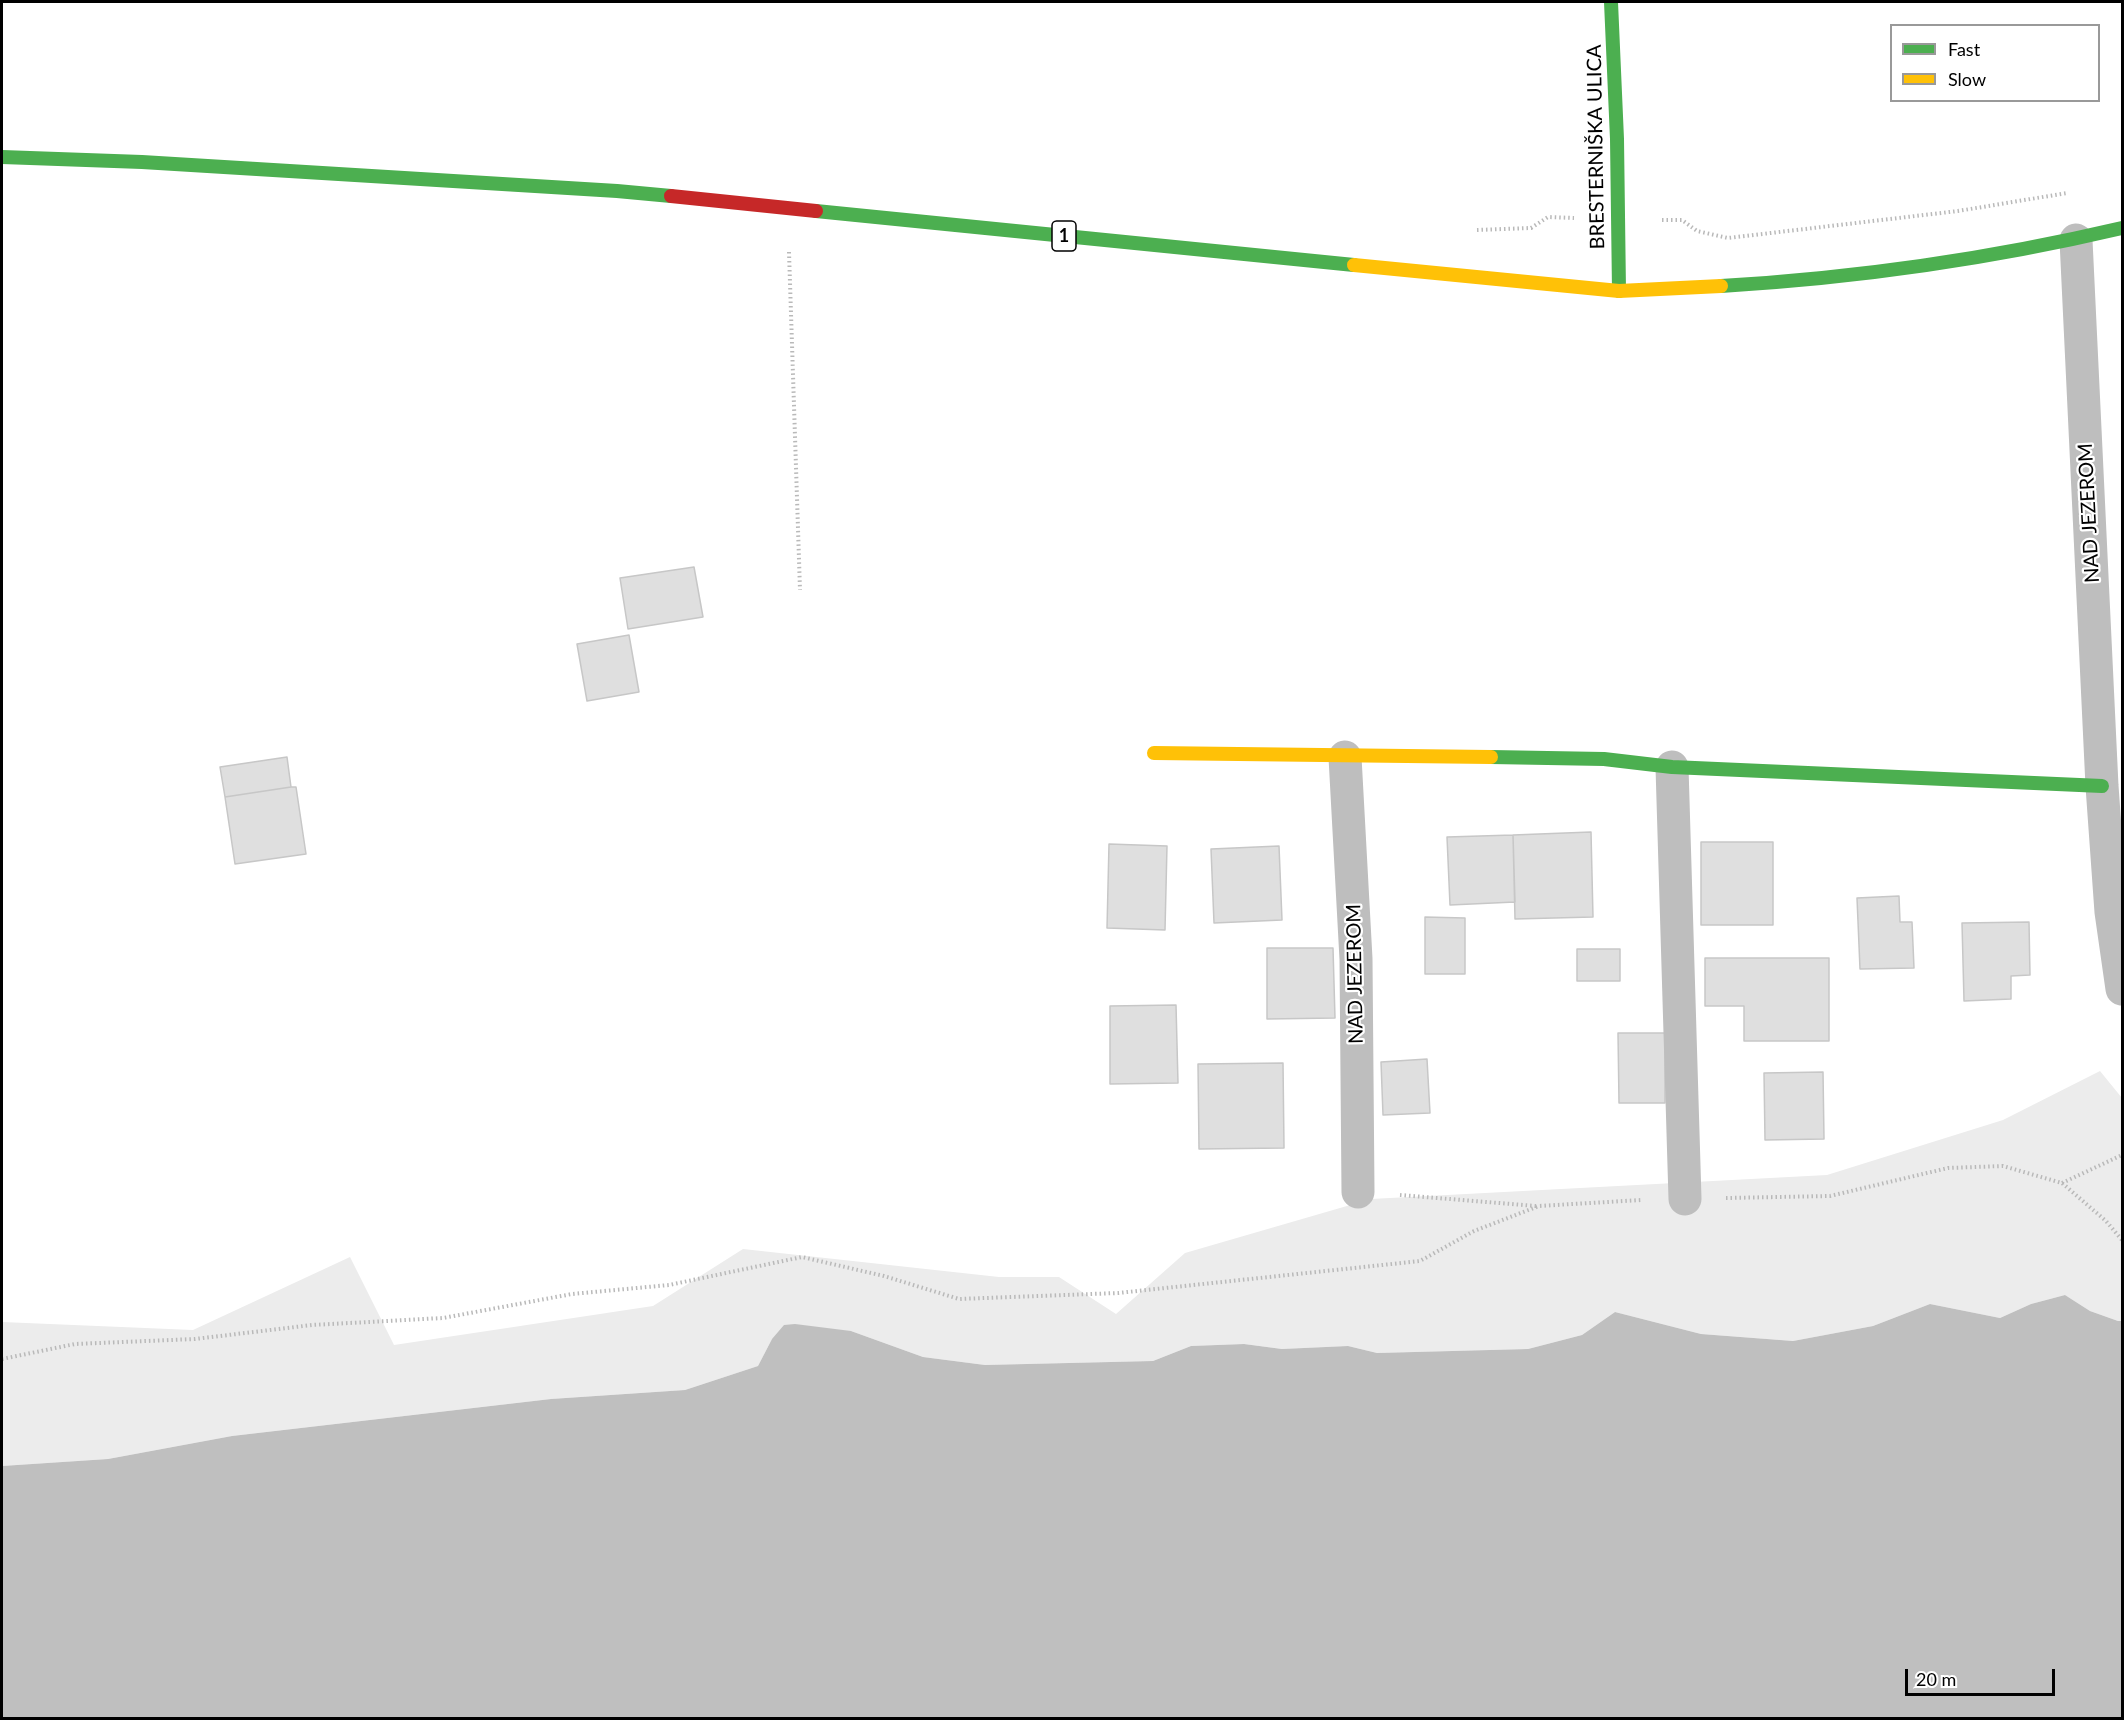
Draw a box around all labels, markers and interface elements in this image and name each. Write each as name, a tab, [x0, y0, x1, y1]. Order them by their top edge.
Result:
legend	[1890, 24, 2100, 102]
text: Fast	[1948, 38, 1980, 60]
street label: BRESTERNIŠKA ULICA	[1582, 44, 1610, 250]
text: Slow	[1948, 68, 1986, 90]
road number: 1	[1052, 221, 1076, 251]
street label: NAD JEZEROM	[2073, 443, 2105, 583]
street label: NAD JEZEROM	[1342, 904, 1368, 1044]
scale bar	[1908, 1657, 2058, 1695]
text: 20 m	[1916, 1668, 1956, 1690]

